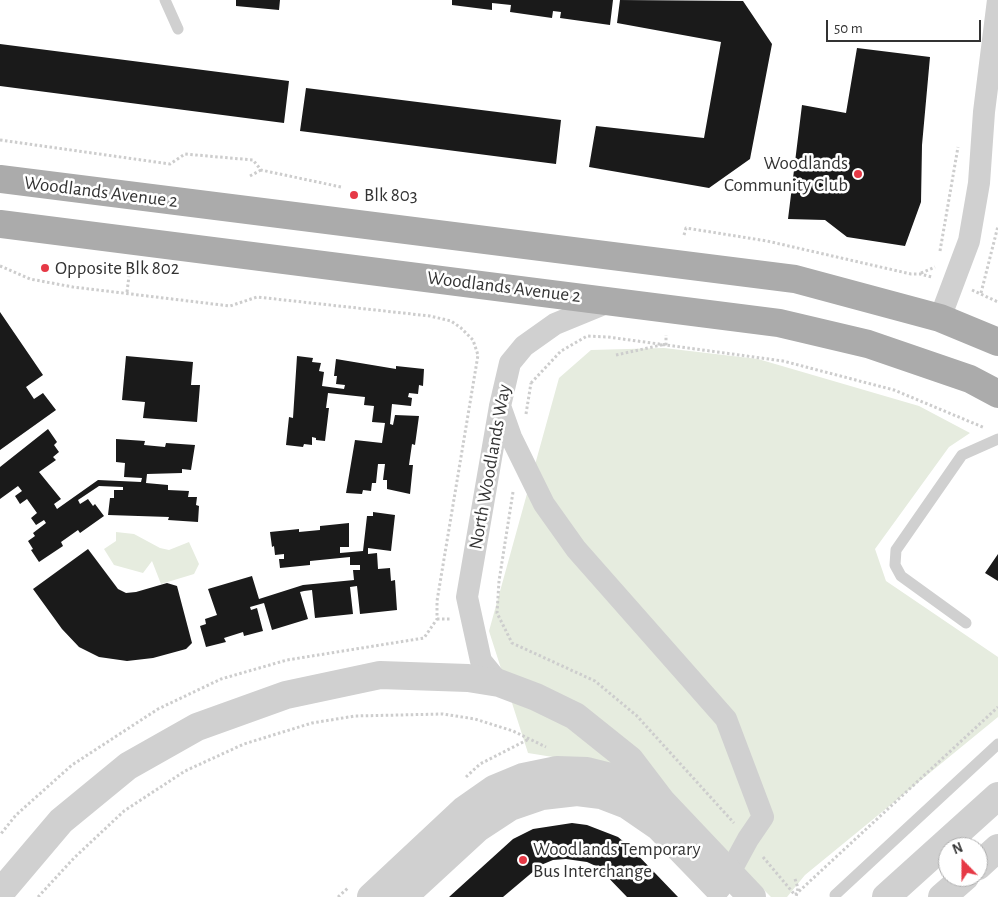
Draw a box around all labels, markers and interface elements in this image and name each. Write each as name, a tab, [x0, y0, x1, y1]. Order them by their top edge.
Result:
scale bar	[828, 10, 983, 42]
text: 50 m	[834, 21, 863, 36]
place label: Woodlands Community Club	[724, 152, 848, 196]
marker: Woodlands Community Club	[852, 168, 864, 180]
street label: Woodlands Avenue 2	[23, 171, 179, 213]
place label: Blk 803	[364, 184, 418, 206]
marker: Blk 803	[348, 189, 360, 201]
place label: Opposite Blk 802	[55, 257, 179, 279]
marker: Opposite Blk 802	[39, 262, 51, 274]
street label: Woodlands Avenue 2	[426, 266, 582, 308]
street label: North Woodlands Way	[464, 383, 516, 551]
north arrow	[938, 837, 988, 887]
place label: Woodlands Temporary Bus Interchange	[533, 838, 701, 882]
text: N	[951, 841, 965, 857]
marker: Woodlands Temporary Bus Interchange	[517, 854, 529, 866]

